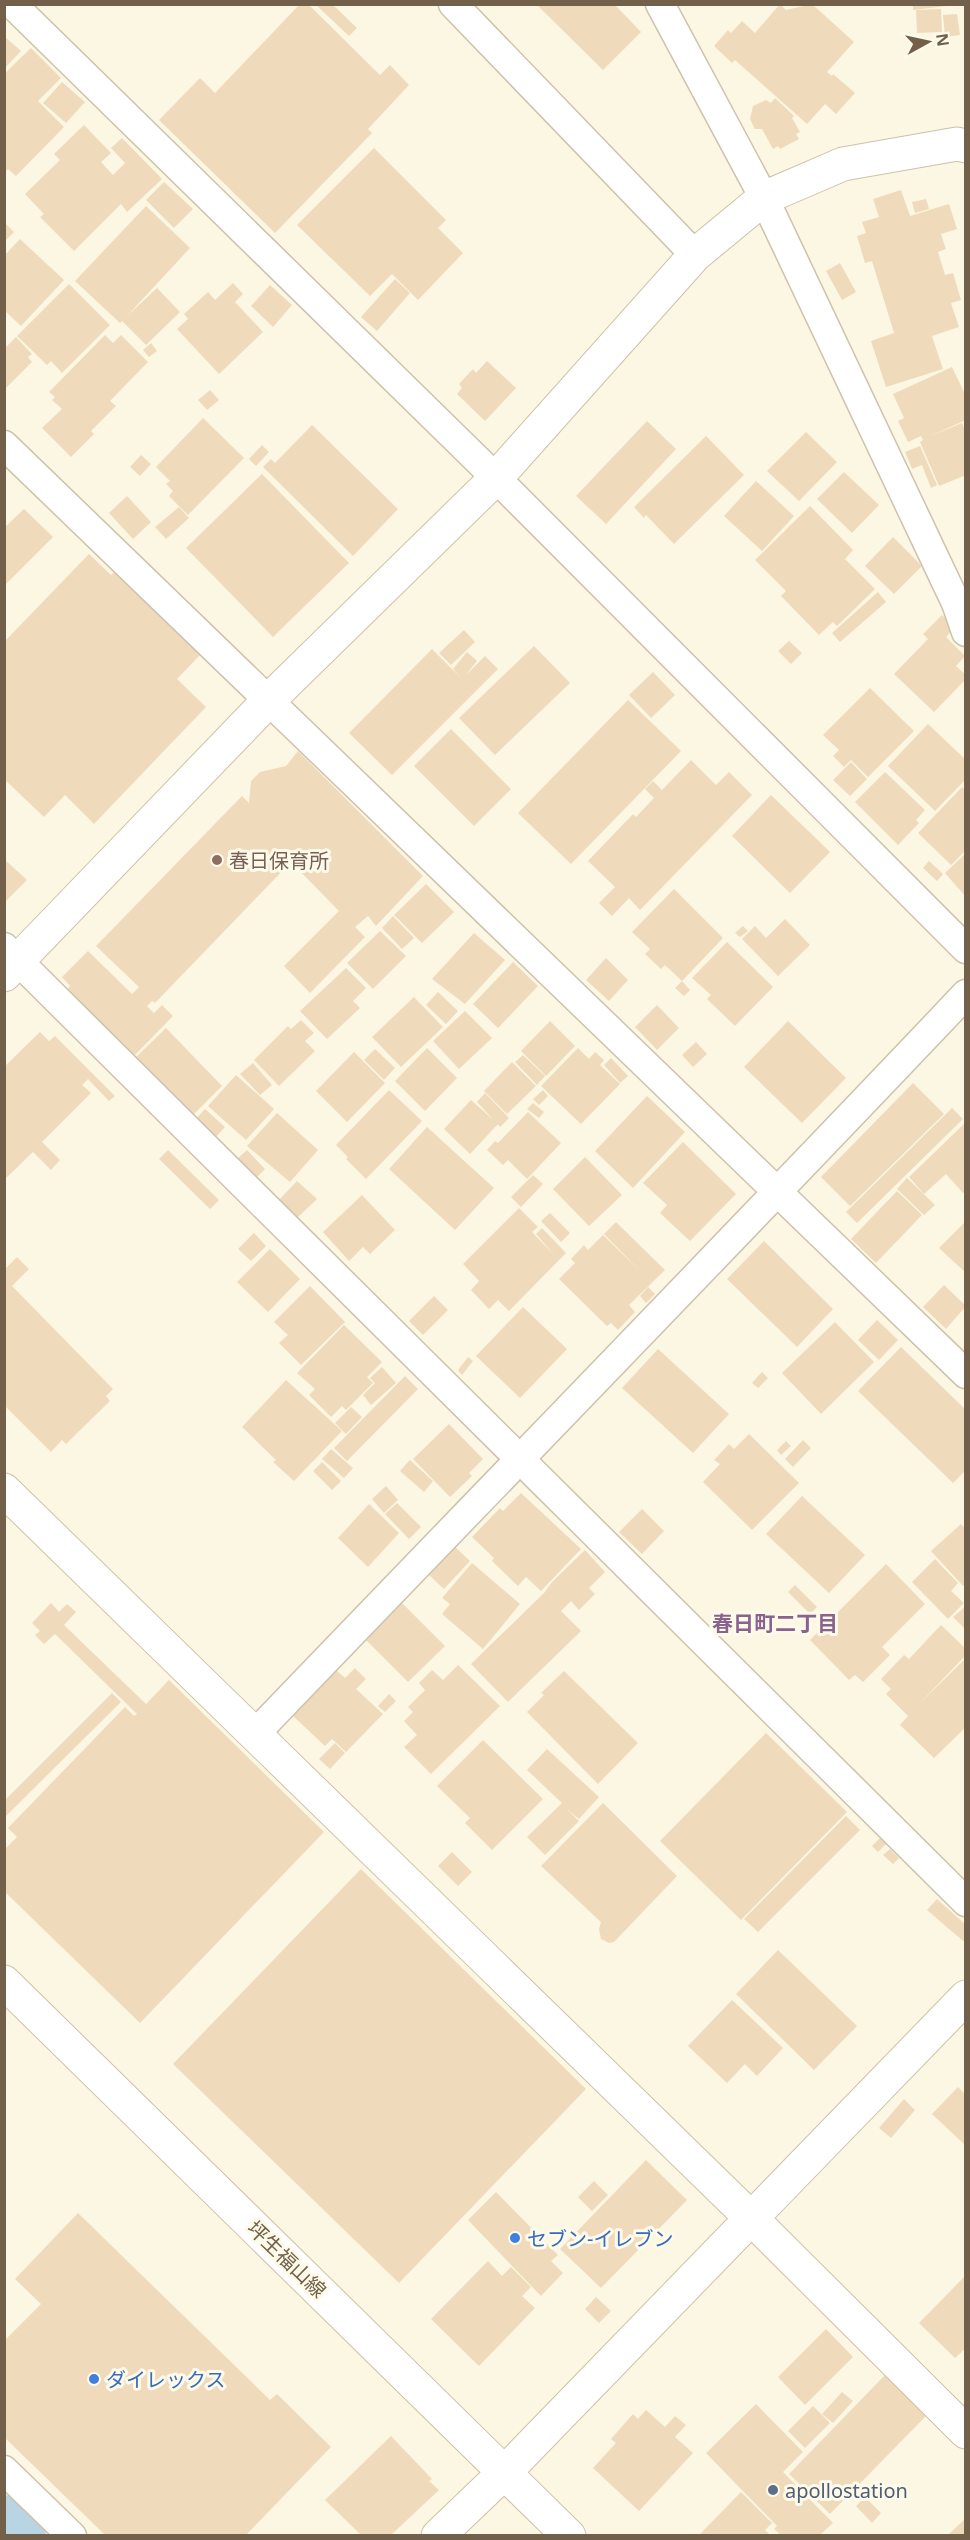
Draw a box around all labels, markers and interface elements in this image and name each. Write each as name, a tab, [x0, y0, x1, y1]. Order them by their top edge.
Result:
north arrow	[898, 12, 958, 72]
text: N	[931, 32, 955, 48]
place label: 春日保育所	[229, 847, 329, 874]
marker: 春日保育所	[210, 853, 224, 867]
district label: 春日町二丁目	[712, 1609, 838, 1637]
street label: 坪生福山線	[242, 2215, 332, 2303]
place label: セブン-イレブン	[527, 2225, 673, 2252]
marker: セブン-イレブン	[508, 2231, 522, 2245]
place label: ダイレックス	[106, 2366, 225, 2393]
marker: ダイレックス	[87, 2372, 101, 2386]
place label: apollostation	[785, 2477, 908, 2504]
marker: apollostation	[766, 2483, 780, 2497]

